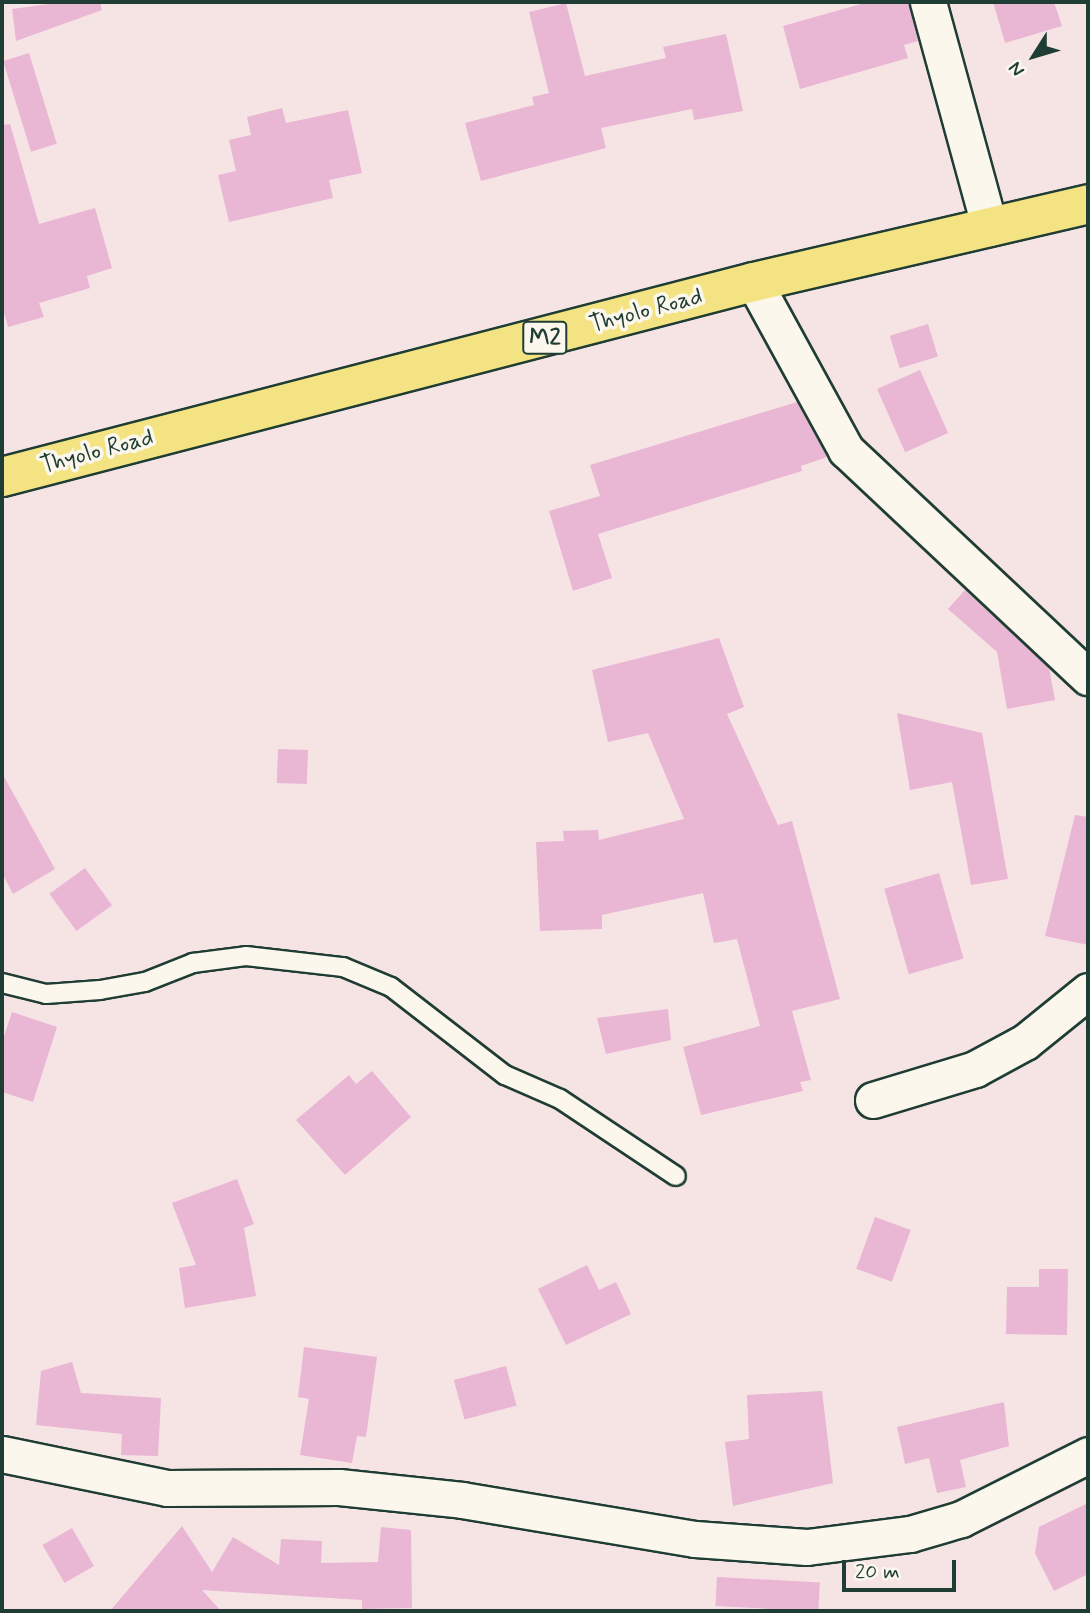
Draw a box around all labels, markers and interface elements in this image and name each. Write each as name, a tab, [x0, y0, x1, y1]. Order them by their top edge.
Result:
north arrow	[999, 21, 1069, 91]
text: N	[1003, 56, 1031, 82]
street label: Thyolo Road	[586, 282, 706, 340]
road number: M2	[522, 318, 568, 358]
street label: Thyolo Road	[37, 423, 157, 481]
scale bar	[845, 1546, 959, 1590]
text: 20 m	[855, 1558, 900, 1586]

